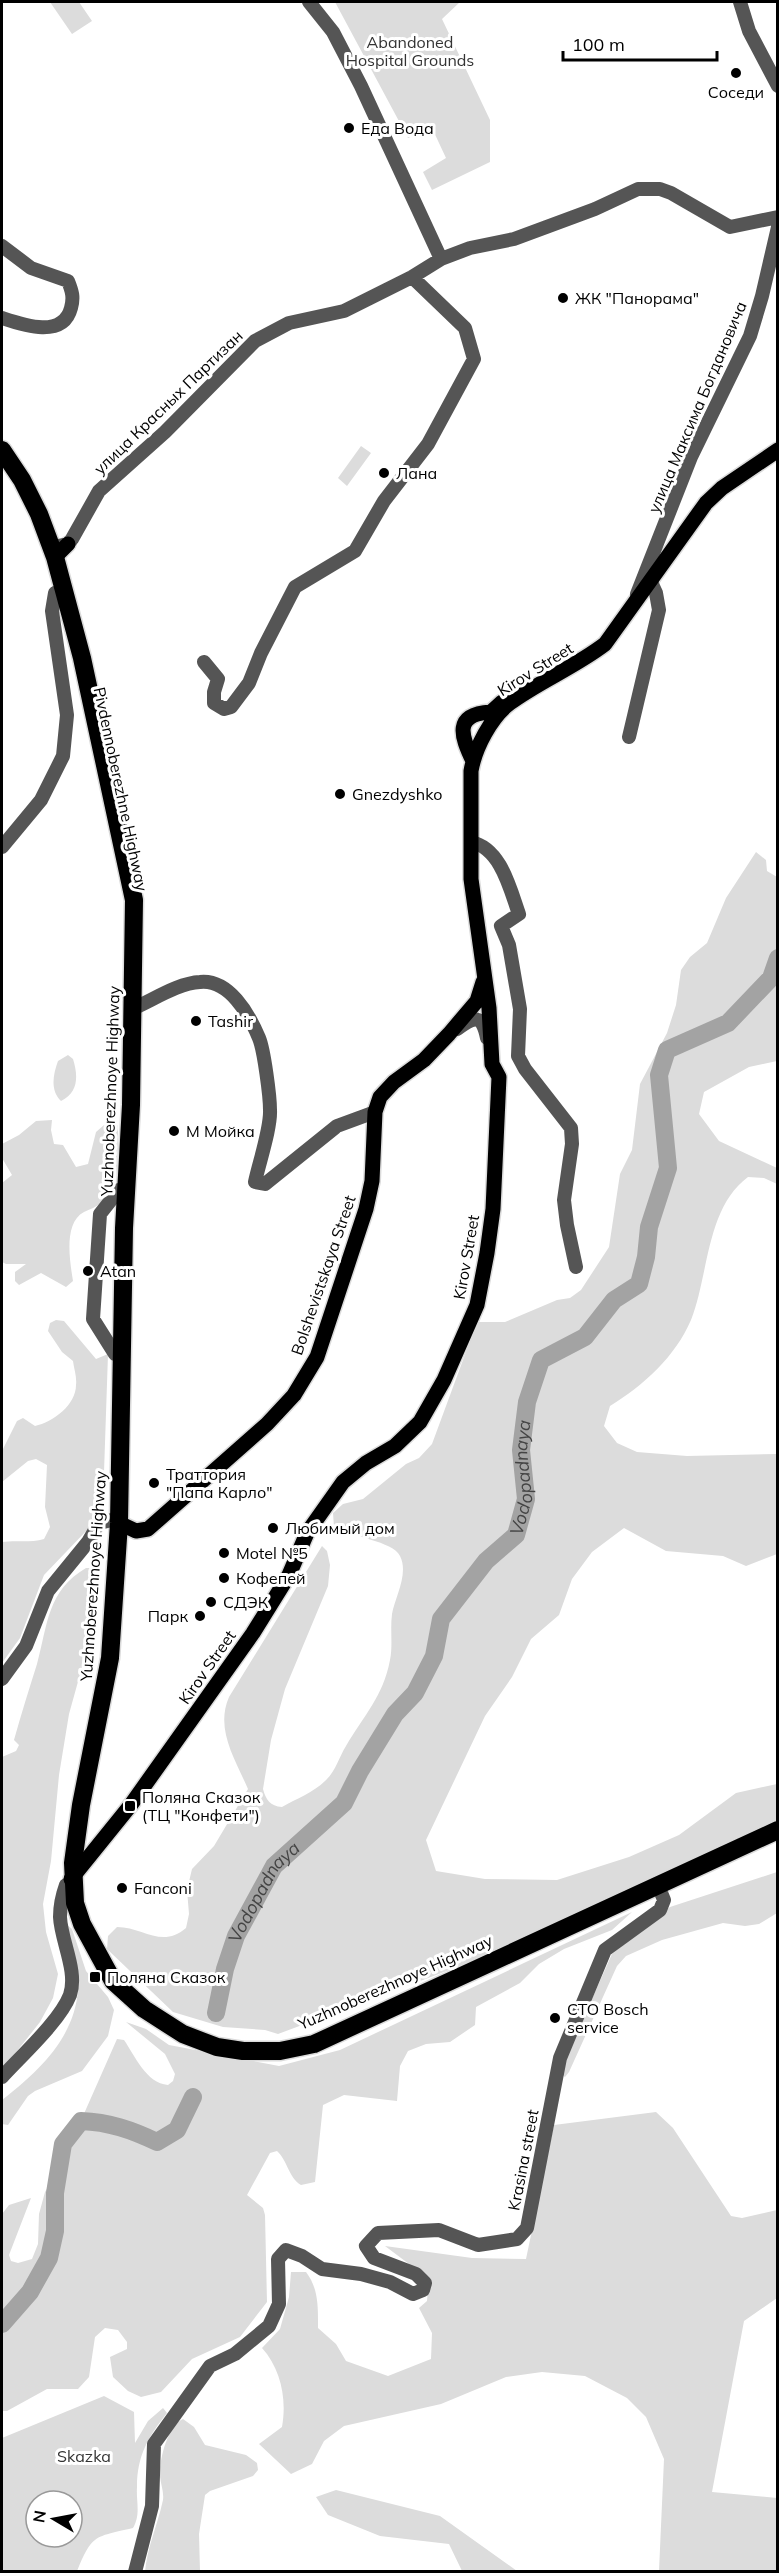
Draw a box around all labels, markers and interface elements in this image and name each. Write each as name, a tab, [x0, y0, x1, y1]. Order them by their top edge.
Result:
scale bar	[563, 24, 718, 62]
park label: Abandoned Hospital Grounds	[346, 32, 474, 70]
text: 100 m	[572, 33, 625, 56]
marker: Соседи	[729, 66, 743, 80]
place label: Соседи	[708, 82, 764, 102]
place label: Еда Вода	[361, 118, 434, 138]
marker: Еда Вода	[342, 121, 356, 135]
place label: ЖК "Панорама"	[575, 288, 699, 308]
marker: ЖК "Панорама"	[556, 291, 570, 305]
street label: улица Максима Богдановича	[643, 298, 751, 516]
street label: улица Красных Партизан	[89, 326, 247, 478]
place label: Лана	[396, 463, 437, 483]
marker: Лана	[377, 466, 391, 480]
street label: Kirov Street	[493, 638, 577, 700]
street label: Pivdennoberezhne Highway	[90, 685, 153, 893]
place label: Gnezdyshko	[352, 784, 442, 804]
marker: Gnezdyshko	[333, 787, 347, 801]
street label: Yuzhnoberezhnoye Highway	[96, 985, 124, 1198]
place label: Tashir	[208, 1011, 253, 1031]
marker: Tashir	[189, 1014, 203, 1028]
place label: М Мойка	[186, 1121, 255, 1141]
marker: М Мойка	[167, 1124, 181, 1138]
street label: Bolshevistskaya Street	[286, 1192, 360, 1357]
street label: Kirov Street	[449, 1213, 483, 1301]
place label: Atan	[100, 1261, 136, 1281]
marker: Atan	[81, 1264, 95, 1278]
water label: Vodopadnaya	[504, 1418, 537, 1538]
place label: Траттория "Папа Карло"	[166, 1464, 273, 1502]
street label: Yuzhnoberezhnoye Highway	[76, 1470, 110, 1683]
marker: Траттория "Папа Карло"	[147, 1476, 161, 1490]
place label: Любимый дом	[285, 1518, 395, 1538]
marker: Любимый дом	[266, 1521, 280, 1535]
place label: Motel №5	[236, 1543, 308, 1563]
marker: Motel №5	[217, 1546, 231, 1560]
place label: Кофепей	[236, 1568, 306, 1588]
marker: Кофепей	[217, 1571, 231, 1585]
place label: СДЭК	[223, 1592, 269, 1612]
marker: СДЭК	[204, 1595, 218, 1609]
place label: Парк	[148, 1606, 188, 1626]
marker: Парк	[193, 1609, 207, 1623]
street label: Kirov Street	[174, 1626, 240, 1708]
place label: Поляна Сказок (ТЦ "Конфети")	[142, 1787, 261, 1825]
marker: Поляна Сказок (ТЦ "Конфети")	[123, 1799, 137, 1813]
water label: Vodopadnaya	[223, 1836, 305, 1945]
place label: Fanconi	[134, 1878, 192, 1898]
marker: Fanconi	[115, 1881, 129, 1895]
street label: Yuzhnoberezhnoye Highway	[294, 1930, 496, 2034]
place label: Поляна Сказок	[107, 1967, 226, 1987]
marker: Поляна Сказок	[88, 1970, 102, 1984]
place label: СТО Bosch service	[567, 1999, 649, 2037]
marker: СТО Bosch service	[548, 2011, 562, 2025]
street label: Krasina street	[503, 2107, 543, 2212]
park label: Skazka	[57, 2446, 111, 2466]
north arrow	[24, 2489, 84, 2549]
text: N	[28, 2509, 50, 2524]

